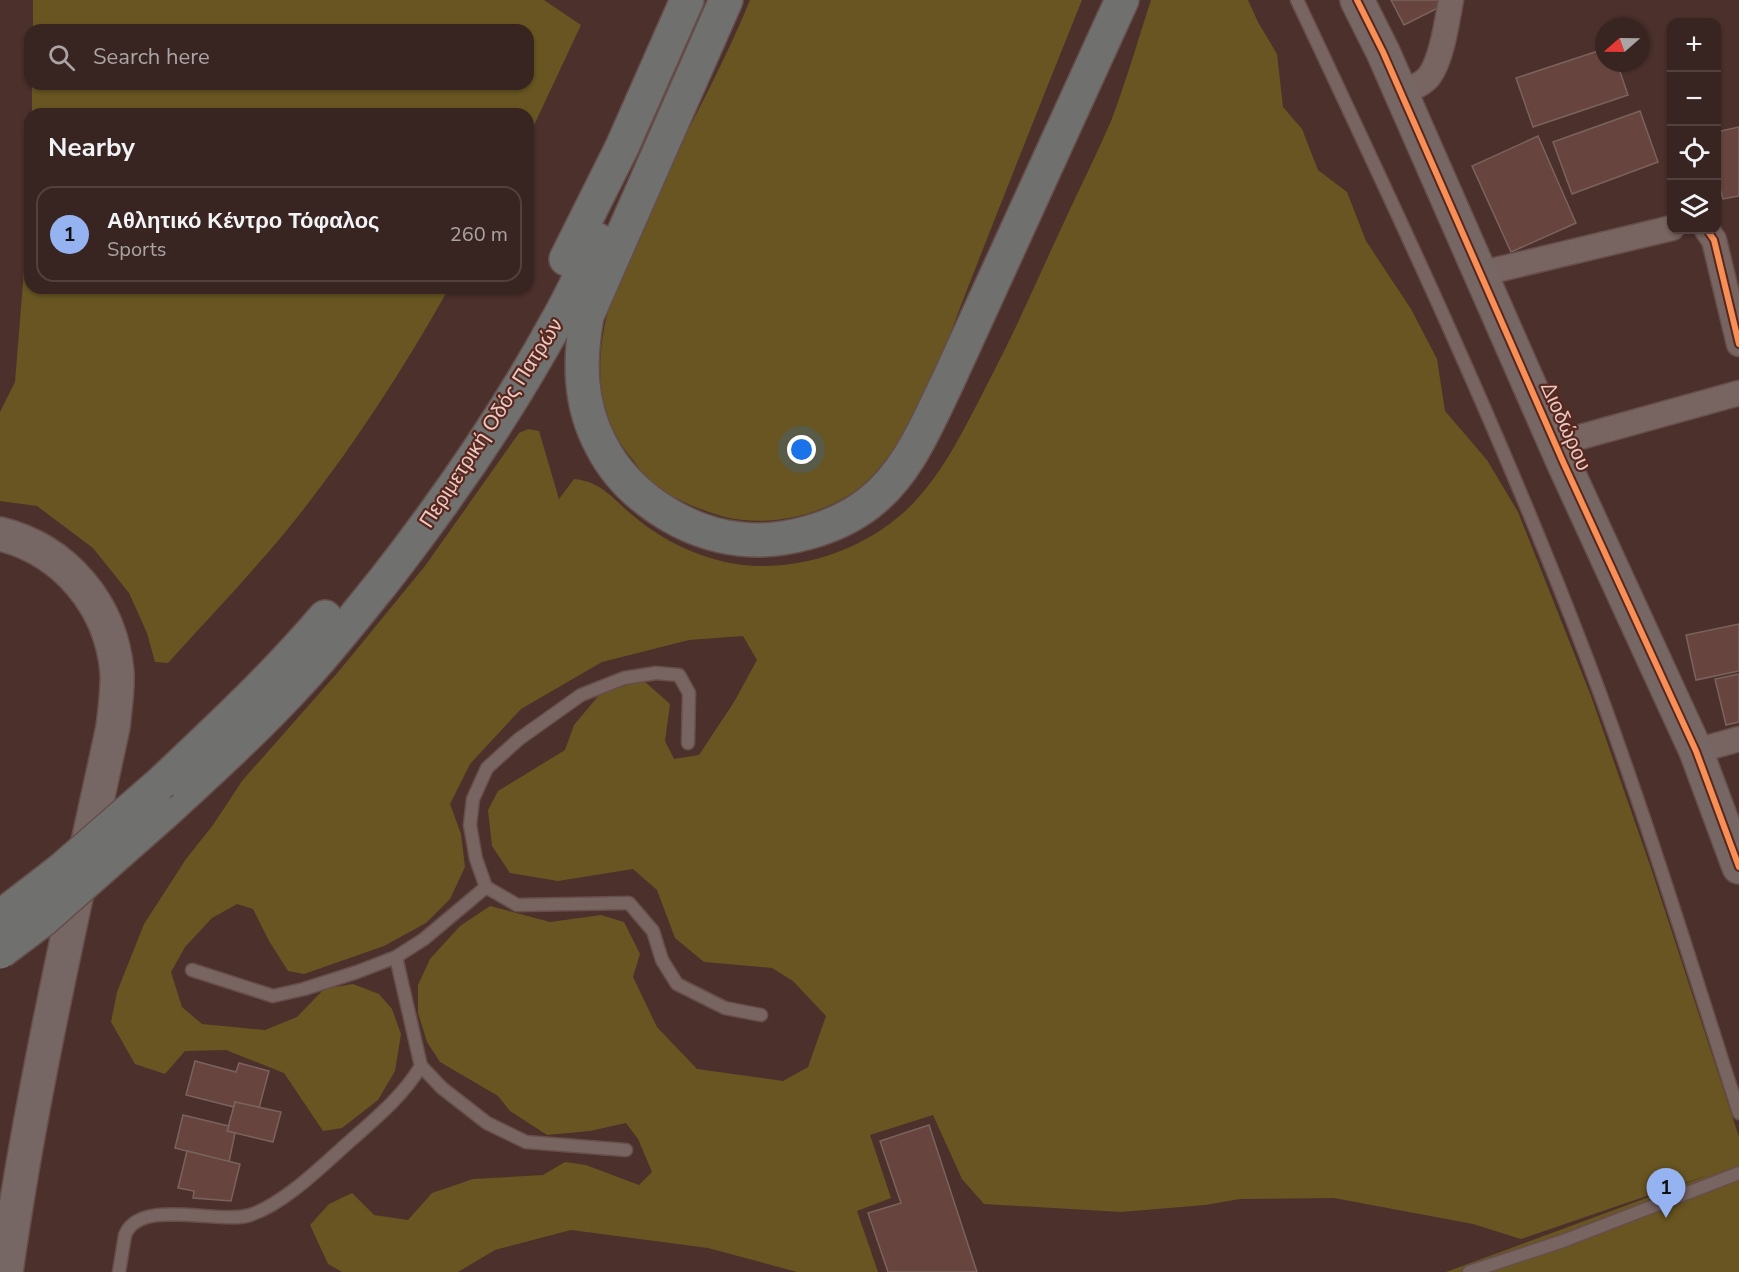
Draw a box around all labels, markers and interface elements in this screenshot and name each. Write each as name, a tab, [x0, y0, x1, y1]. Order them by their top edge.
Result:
north arrow	[1595, 18, 1649, 72]
map controls	[1667, 18, 1721, 234]
button: +	[1667, 18, 1721, 72]
search box	[24, 24, 534, 90]
icon: search	[45, 41, 78, 74]
text: Search here	[93, 42, 210, 72]
button: −	[1667, 72, 1721, 126]
button: locate	[1667, 126, 1721, 180]
text: Nearby	[48, 130, 135, 165]
button: layers	[1667, 180, 1721, 234]
text: Αθλητικό Κέντρο Τόφαλος	[107, 206, 380, 236]
text: 1	[64, 221, 76, 248]
text: 260 m	[450, 221, 508, 248]
text: Sports	[107, 236, 166, 263]
street label: Περιμετρική Οδός Πατρών	[413, 313, 569, 533]
street label: Διοδώρου	[1534, 377, 1598, 475]
your location	[787, 435, 816, 464]
pin: 1	[1646, 1168, 1686, 1218]

